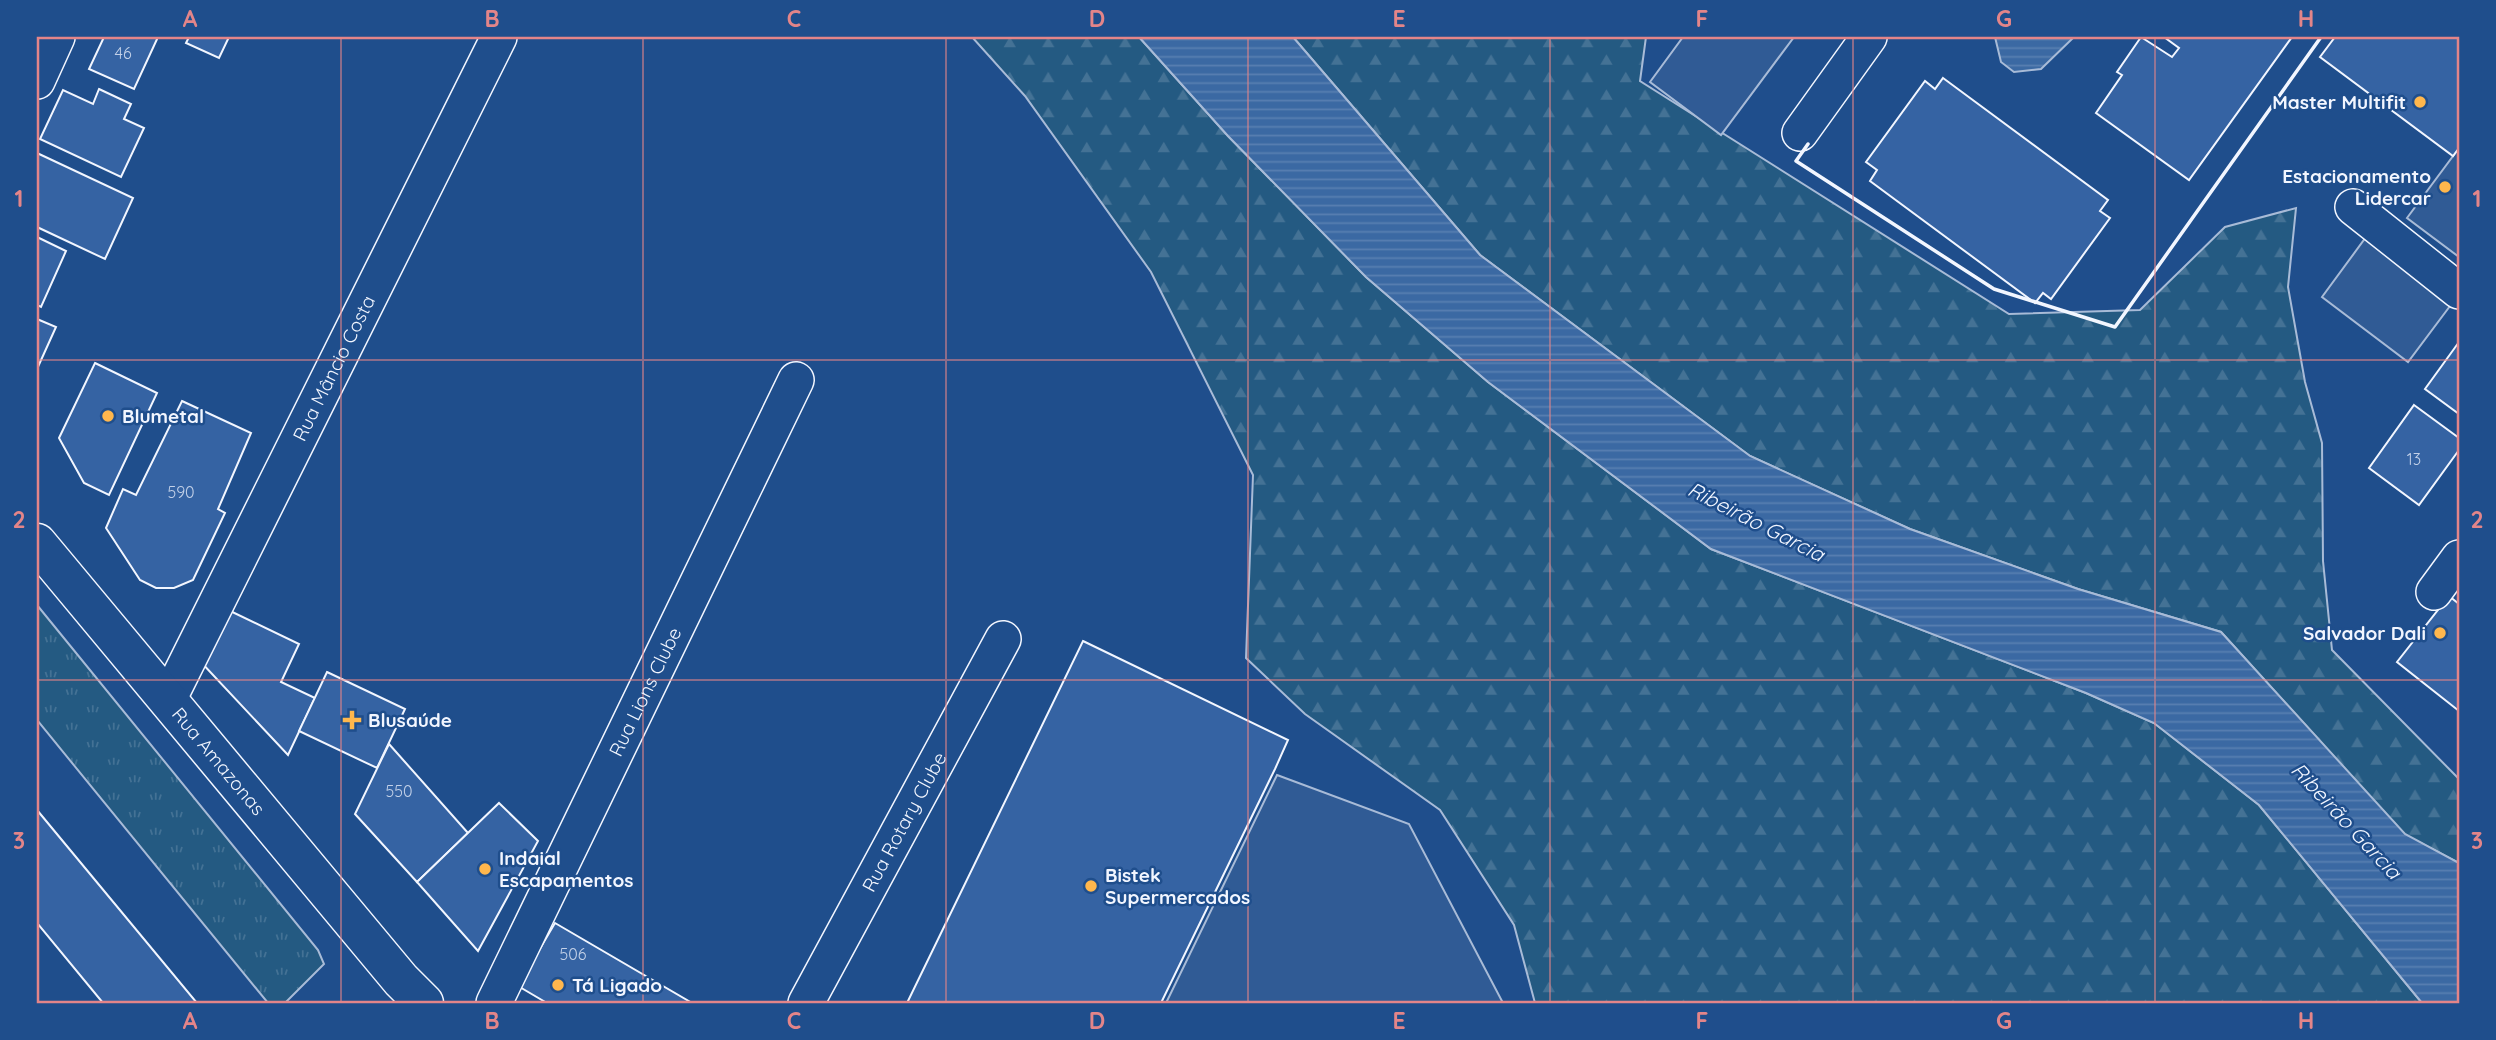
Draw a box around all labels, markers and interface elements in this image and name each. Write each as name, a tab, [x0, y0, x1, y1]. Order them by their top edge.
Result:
text: A	[183, 4, 198, 33]
text: B	[484, 4, 500, 33]
text: C	[787, 4, 801, 33]
text: D	[1089, 4, 1105, 33]
text: E	[1392, 4, 1406, 33]
text: F	[1696, 4, 1708, 33]
text: G	[1996, 4, 2012, 33]
text: H	[2298, 4, 2314, 33]
house number: 46	[114, 43, 132, 63]
place label: Master Multifit	[2272, 90, 2406, 114]
marker: Master Multifit	[2412, 94, 2428, 110]
place label: Estacionamento Lidercar	[2282, 164, 2431, 210]
marker: Estacionamento Lidercar	[2437, 179, 2453, 195]
text: 1	[15, 184, 23, 213]
text: 1	[2473, 184, 2481, 213]
street label: Rua Mâncio Costa	[287, 291, 380, 445]
place label: Blumetal	[122, 404, 204, 428]
marker: Blumetal	[100, 408, 116, 424]
house number: 13	[2407, 449, 2421, 469]
water label: Ribeirão Garcia	[1684, 475, 1830, 567]
house number: 590	[167, 482, 195, 502]
text: 2	[12, 505, 26, 534]
text: 2	[2470, 505, 2484, 534]
place label: Salvador Dali	[2303, 621, 2426, 645]
street label: Rua Lions Clube	[603, 623, 686, 760]
marker: Salvador Dali	[2432, 625, 2448, 641]
street label: Rua Amazonas	[167, 702, 271, 820]
place label: Blusaúde	[368, 708, 452, 732]
marker: Blusaúde	[342, 710, 362, 730]
street label: Rua Rotary Clube	[857, 748, 952, 896]
water label: Ribeirão Garcia	[2286, 757, 2408, 885]
house number: 550	[386, 781, 412, 801]
text: 3	[13, 826, 25, 855]
text: 3	[2471, 826, 2483, 855]
place label: Indaial Escapamentos	[499, 846, 633, 892]
marker: Indaial Escapamentos	[477, 861, 493, 877]
place label: Bistek Supermercados	[1105, 863, 1250, 909]
marker: Bistek Supermercados	[1083, 878, 1099, 894]
house number: 506	[560, 944, 587, 964]
place label: Tá Ligado	[572, 973, 662, 997]
marker: Tá Ligado	[550, 977, 566, 993]
text: A	[183, 1006, 198, 1035]
text: B	[484, 1006, 500, 1035]
text: C	[787, 1006, 801, 1035]
text: D	[1089, 1006, 1105, 1035]
text: E	[1392, 1006, 1406, 1035]
text: F	[1696, 1006, 1708, 1035]
text: G	[1996, 1006, 2012, 1035]
text: H	[2298, 1006, 2314, 1035]

